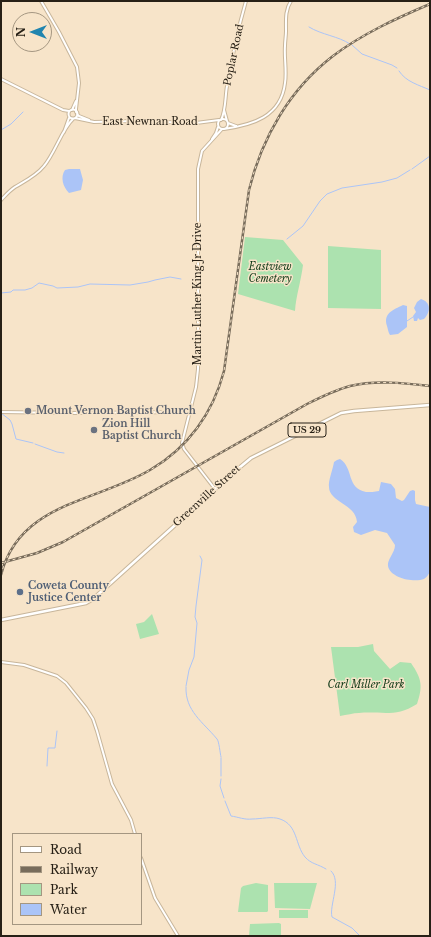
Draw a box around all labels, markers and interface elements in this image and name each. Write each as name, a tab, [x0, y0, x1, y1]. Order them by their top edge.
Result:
north arrow	[12, 12, 52, 52]
street label: Poplar Road	[222, 23, 246, 87]
text: N	[14, 27, 28, 37]
street label: East Newnan Road	[102, 116, 198, 128]
street label: Martin Luther King Jr Drive	[192, 222, 204, 366]
park label: Eastview Cemetery	[248, 261, 292, 284]
place label: Mount Vernon Baptist Church	[36, 405, 196, 417]
marker: Mount Vernon Baptist Church	[23, 406, 33, 416]
place label: Zion Hill Baptist Church	[102, 418, 181, 442]
road number: US 29	[288, 423, 326, 437]
marker: Zion Hill Baptist Church	[89, 425, 99, 435]
street label: Greenville Street	[171, 463, 243, 529]
place label: Coweta County Justice Center	[28, 580, 109, 604]
marker: Coweta County Justice Center	[15, 587, 25, 597]
park label: Carl Miller Park	[328, 679, 404, 691]
legend	[12, 833, 142, 925]
text: Road	[50, 842, 82, 857]
text: Railway	[50, 862, 98, 877]
text: Park	[50, 882, 78, 897]
text: Water	[50, 902, 87, 917]

